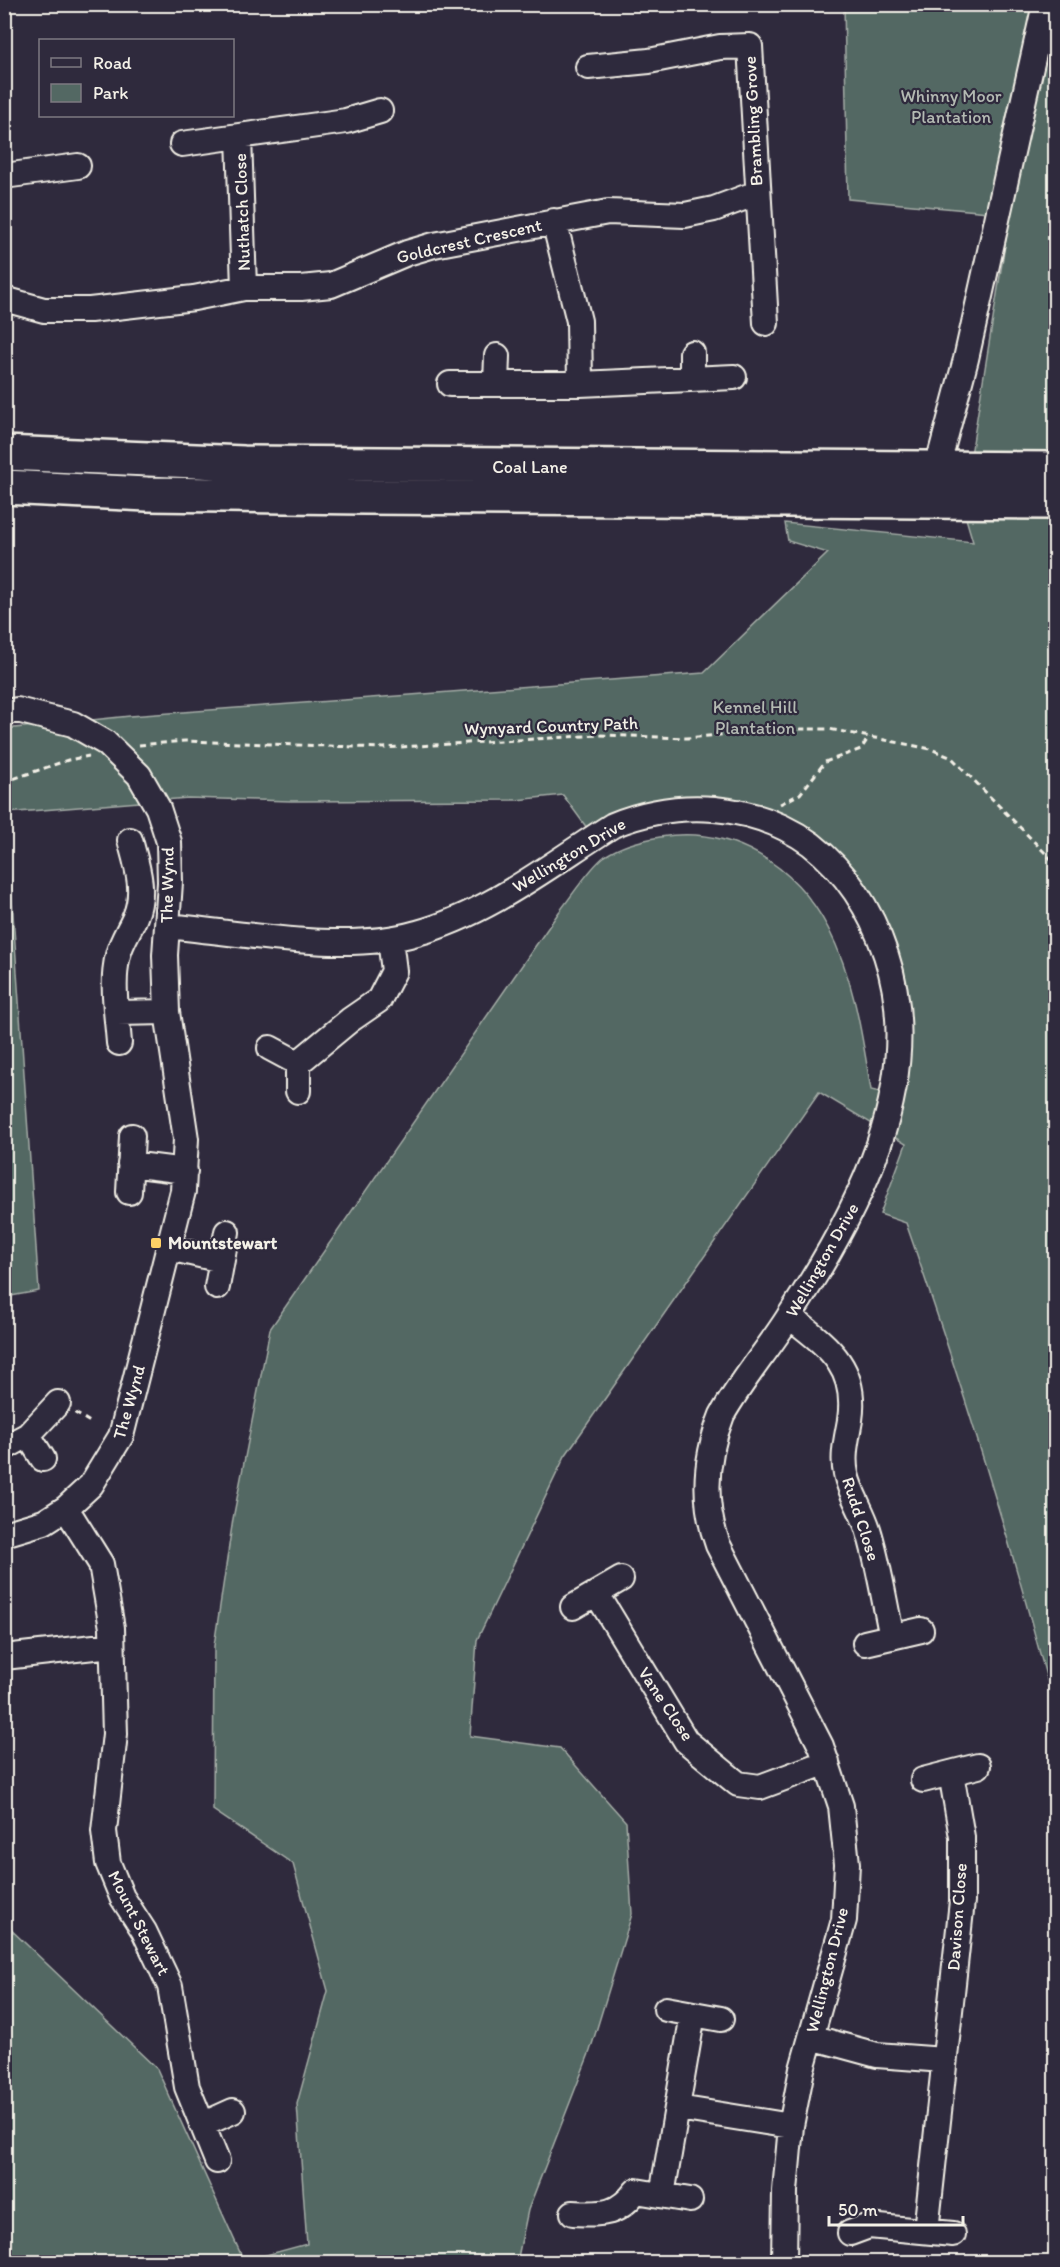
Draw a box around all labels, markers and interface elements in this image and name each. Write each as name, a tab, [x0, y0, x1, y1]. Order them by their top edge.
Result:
legend	[39, 39, 234, 117]
text: Road	[93, 52, 132, 74]
street label: Brambling Grove	[739, 55, 767, 187]
text: Park	[93, 82, 128, 104]
park label: Whinny Moor Plantation	[900, 85, 1002, 128]
street label: Nuthatch Close	[229, 153, 255, 271]
street label: Goldcrest Crescent	[394, 214, 544, 268]
street label: Coal Lane	[492, 456, 568, 478]
park label: Kennel Hill Plantation	[713, 696, 797, 739]
street label: Wynyard Country Path	[464, 712, 638, 740]
street label: Wellington Drive	[508, 813, 630, 897]
street label: The Wynd	[155, 847, 179, 923]
street label: Wellington Drive	[780, 1199, 864, 1321]
place label: Mountstewart	[168, 1232, 277, 1254]
marker: Mountstewart	[149, 1236, 163, 1250]
street label: The Wynd	[108, 1362, 150, 1442]
street label: Rudd Close	[837, 1474, 885, 1564]
street label: Vane Close	[633, 1663, 699, 1745]
street label: Davison Close	[942, 1862, 972, 1972]
street label: Mount Stewart	[103, 1867, 175, 1979]
street label: Wellington Drive	[801, 1905, 853, 2035]
scale bar	[829, 2189, 962, 2227]
text: 50 m	[838, 2199, 878, 2221]

